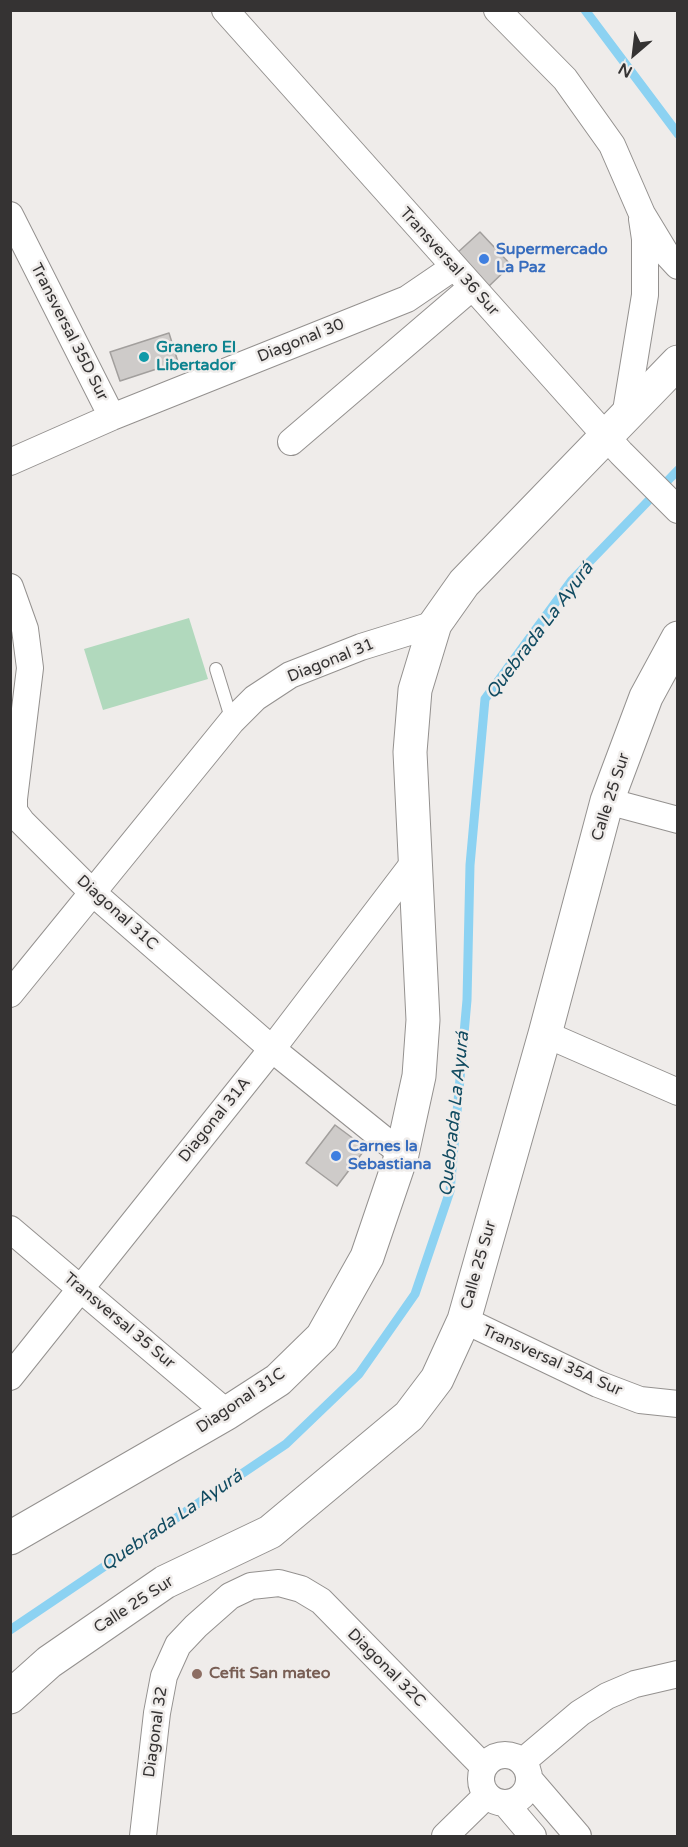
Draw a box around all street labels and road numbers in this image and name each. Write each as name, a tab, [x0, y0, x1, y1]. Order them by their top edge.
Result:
street label: Transversal 36 Sur	[395, 204, 503, 320]
street label: Transversal 35D Sur	[26, 260, 112, 404]
street label: Diagonal 30	[255, 315, 347, 367]
street label: Diagonal 31	[285, 635, 377, 687]
street label: Calle 25 Sur	[588, 751, 634, 843]
street label: Diagonal 31C	[72, 871, 162, 955]
street label: Diagonal 31A	[175, 1074, 255, 1166]
street label: Calle 25 Sur	[457, 1219, 501, 1311]
street label: Transversal 35 Sur	[59, 1269, 179, 1373]
street label: Transversal 35A Sur	[479, 1321, 625, 1401]
street label: Diagonal 31C	[193, 1364, 289, 1438]
street label: Calle 25 Sur	[91, 1572, 177, 1638]
street label: Diagonal 32C	[343, 1625, 429, 1711]
street label: Diagonal 32	[140, 1685, 172, 1779]

